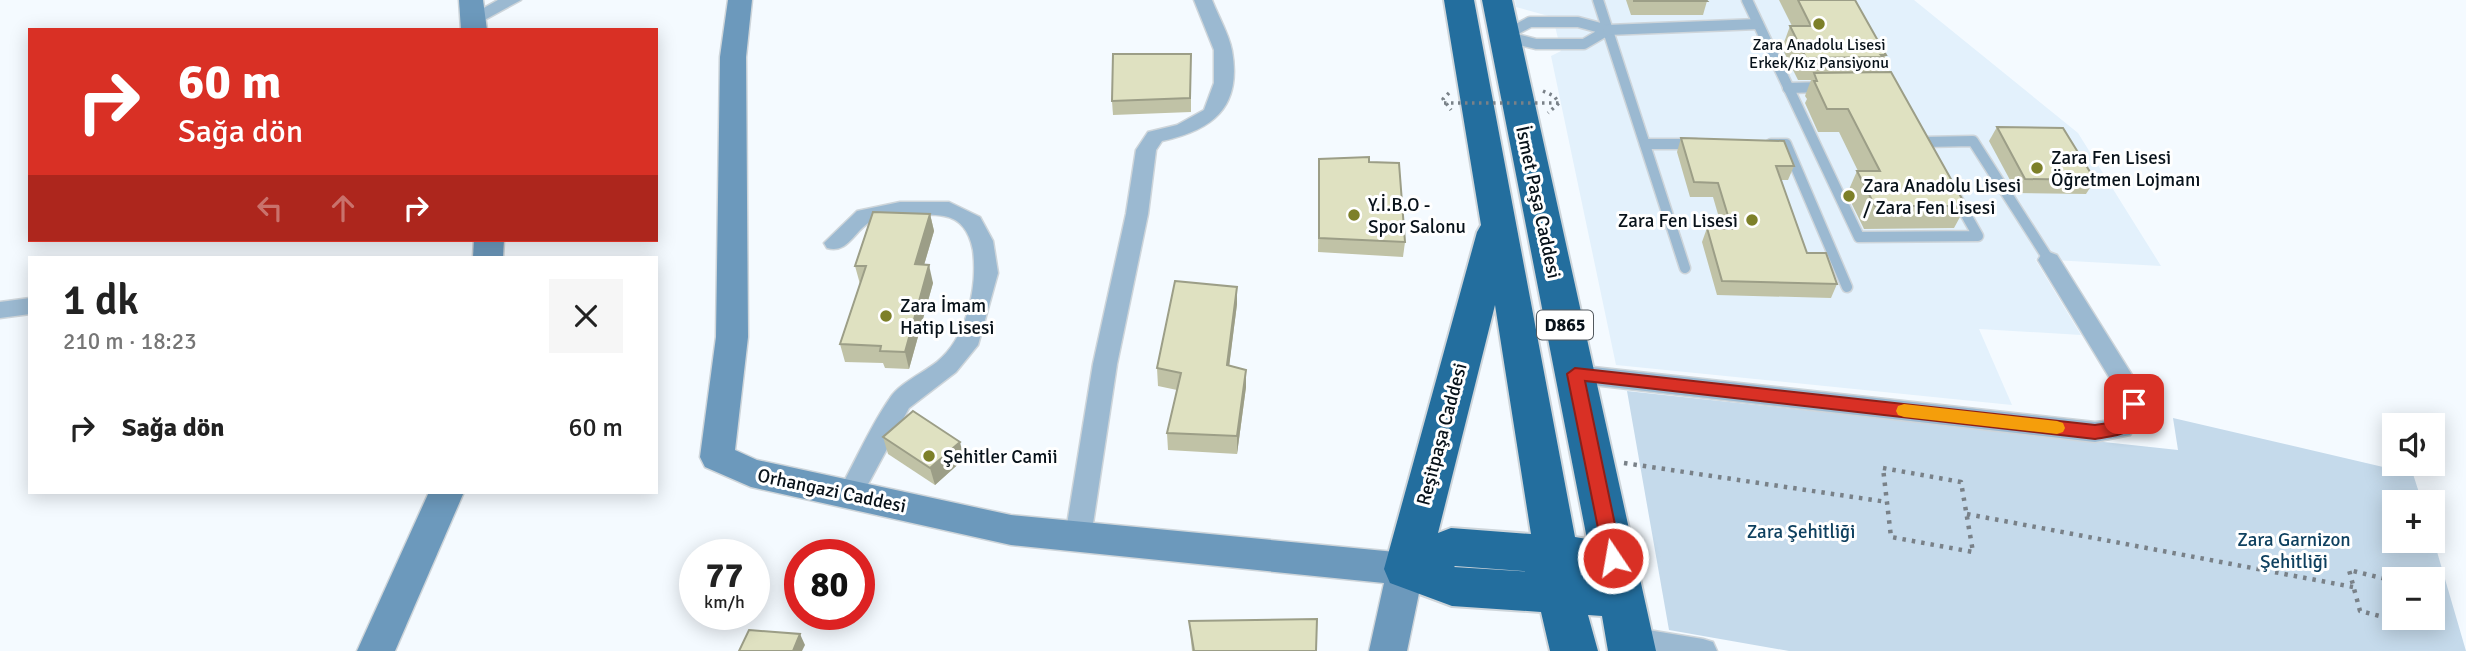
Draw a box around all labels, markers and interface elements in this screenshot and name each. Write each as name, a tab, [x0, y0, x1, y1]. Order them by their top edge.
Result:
marker: Zara Anadolu Lisesi Erkek/Kız Pansiyonu	[1811, 16, 1827, 32]
place label: Zara Anadolu Lisesi Erkek/Kız Pansiyonu	[1749, 35, 1889, 73]
text: 60 m	[178, 52, 281, 112]
icon: right	[63, 56, 154, 147]
text: Sağa dön	[178, 112, 303, 151]
street label: İsmet Paşa Caddesi	[1510, 124, 1566, 281]
place label: Zara Fen Lisesi Öğretmen Lojmanı	[2051, 146, 2200, 192]
marker: Zara Fen Lisesi Öğretmen Lojmanı	[2029, 160, 2045, 176]
place label: Zara Anadolu Lisesi / Zara Fen Lisesi	[1863, 174, 2021, 220]
marker: Zara Anadolu Lisesi / Zara Fen Lisesi	[1841, 188, 1857, 204]
icon: left	[251, 189, 289, 227]
icon: ahead	[324, 189, 362, 227]
icon: right	[397, 189, 435, 227]
place label: Y.İ.B.O - Spor Salonu	[1368, 193, 1466, 239]
marker: Y.İ.B.O - Spor Salonu	[1346, 207, 1362, 223]
place label: Zara Fen Lisesi	[1618, 209, 1738, 233]
marker: Zara Fen Lisesi	[1744, 212, 1760, 228]
text: 1 dk	[63, 275, 139, 326]
button: close	[549, 279, 623, 353]
place label: Zara İmam Hatip Lisesi	[900, 294, 994, 340]
marker: Zara İmam Hatip Lisesi	[878, 308, 894, 324]
road number: D865	[1537, 310, 1593, 340]
text: 210 m · 18:23	[63, 327, 197, 356]
street label: Reşitpaşa Caddesi	[1411, 360, 1473, 508]
pin	[2104, 374, 2164, 434]
icon: arrive	[2115, 385, 2153, 423]
icon: right	[63, 409, 101, 447]
text: Sağa dön	[122, 412, 225, 444]
text: 60 m	[568, 412, 623, 444]
map controls	[2382, 413, 2445, 630]
button: sound	[2382, 413, 2445, 476]
place label: Şehitler Camii	[943, 445, 1058, 469]
marker: Şehitler Camii	[921, 448, 937, 464]
street label: Orhangazi Caddesi	[755, 464, 908, 518]
button: +	[2382, 490, 2445, 553]
park label: Zara Şehitliği	[1747, 520, 1855, 544]
position arrow	[1576, 521, 1650, 595]
park label: Zara Garnizon Şehitliği	[2237, 528, 2351, 574]
speed limit sign: 80	[784, 539, 875, 630]
text: 77	[706, 554, 743, 597]
button: −	[2382, 567, 2445, 630]
text: km/h	[704, 591, 745, 613]

